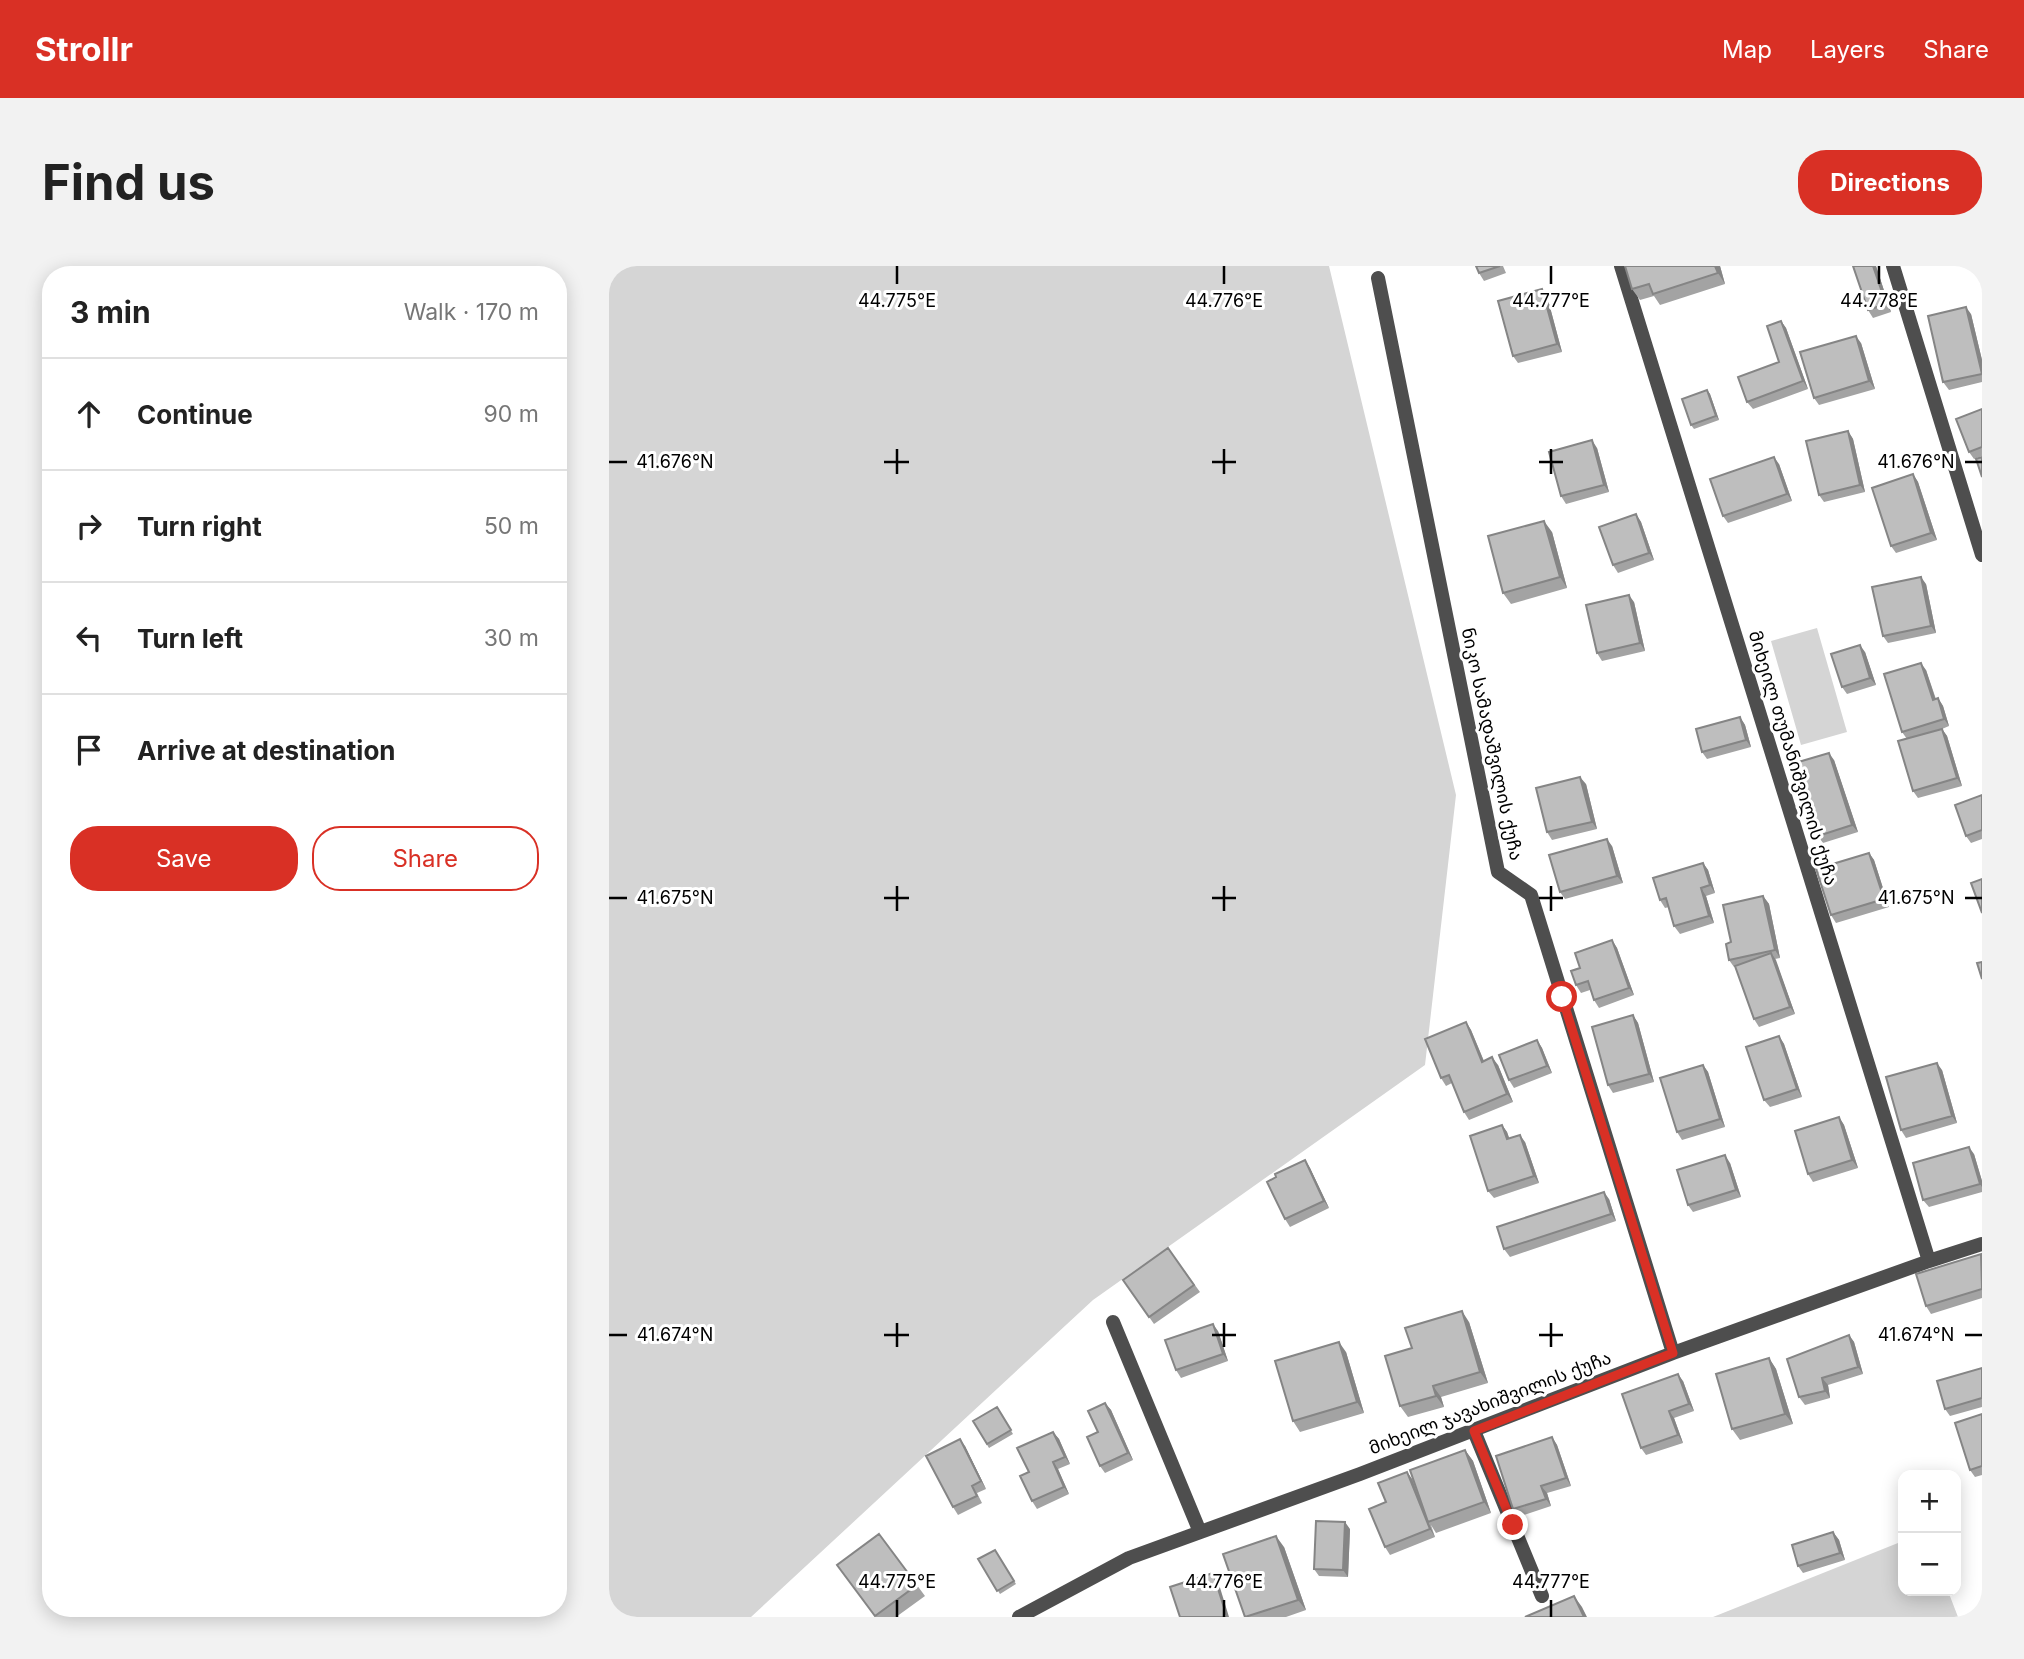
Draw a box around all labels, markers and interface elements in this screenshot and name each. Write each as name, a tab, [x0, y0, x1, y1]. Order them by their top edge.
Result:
text: Strollr	[35, 29, 133, 69]
text: Map	[1722, 35, 1772, 64]
text: Layers	[1810, 35, 1885, 64]
text: Share	[1923, 35, 1989, 64]
button: Directions	[1798, 150, 1982, 215]
text: Find us	[42, 153, 215, 212]
text: 44.775°E	[858, 290, 936, 311]
text: 44.776°E	[1185, 290, 1263, 311]
text: 44.777°E	[1512, 290, 1590, 311]
text: 44.778°E	[1840, 290, 1918, 311]
text: 3 min	[70, 294, 151, 330]
text: Walk · 170 m	[404, 298, 539, 326]
icon: ahead	[70, 395, 108, 433]
text: Continue	[137, 399, 253, 430]
text: 90 m	[484, 400, 539, 428]
text: 41.676°N	[636, 451, 714, 472]
text: 41.676°N	[1877, 451, 1955, 472]
icon: right	[70, 507, 108, 545]
text: Turn right	[137, 511, 262, 542]
text: 50 m	[484, 512, 539, 540]
icon: left	[70, 619, 108, 657]
text: Turn left	[137, 623, 243, 654]
text: 30 m	[484, 624, 539, 652]
street label: ნიკო სამადაშვილის ქუჩა	[1457, 626, 1527, 862]
street label: მიხეილ თუმანიშვილის ქუჩა	[1744, 628, 1842, 888]
icon: arrive	[70, 731, 108, 769]
text: Arrive at destination	[137, 735, 396, 766]
button: Save	[70, 826, 298, 891]
button: Share	[312, 826, 539, 891]
text: 41.675°N	[636, 887, 714, 908]
text: 41.675°N	[1877, 887, 1955, 908]
route start	[1546, 981, 1577, 1012]
text: 41.674°N	[637, 1324, 713, 1345]
text: 41.674°N	[1878, 1324, 1954, 1345]
street label: მიხეილ ჯავახიშვილის ქუჩა	[1366, 1347, 1614, 1459]
map controls	[1898, 1470, 1961, 1596]
button: +	[1898, 1470, 1961, 1533]
route end	[1497, 1509, 1528, 1540]
button: −	[1898, 1533, 1961, 1596]
text: 44.775°E	[858, 1571, 936, 1592]
text: 44.776°E	[1185, 1571, 1263, 1592]
text: 44.777°E	[1512, 1571, 1590, 1592]

